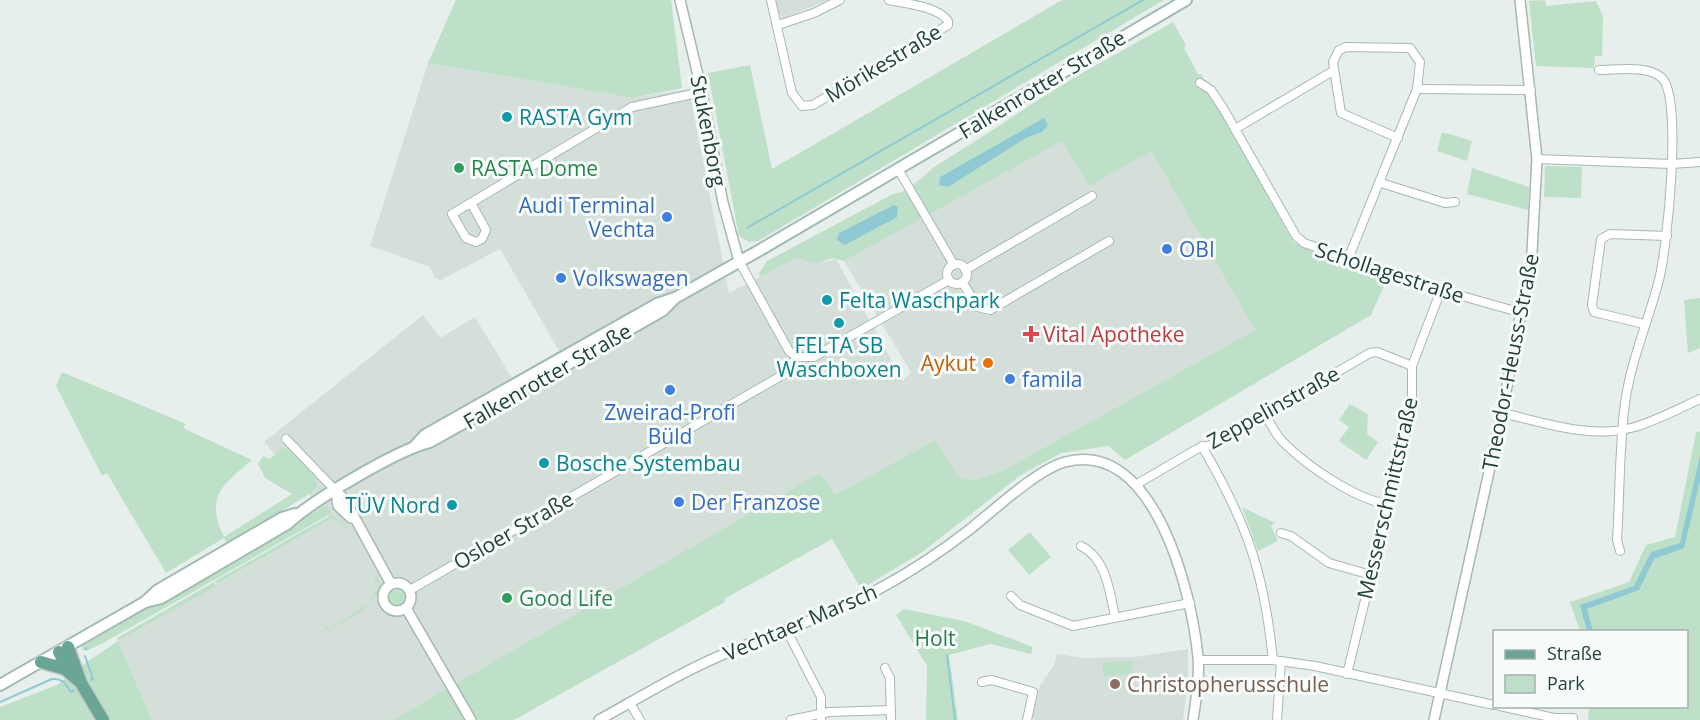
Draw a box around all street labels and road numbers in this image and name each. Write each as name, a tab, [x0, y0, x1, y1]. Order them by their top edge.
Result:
street label: Mörikestraße	[820, 17, 946, 109]
street label: Falkenrotter Straße	[954, 23, 1130, 145]
street label: Stukenborg	[684, 73, 734, 189]
street label: Schollagestraße	[1312, 235, 1468, 309]
street label: Theodor-Heuss-Straße	[1475, 251, 1545, 473]
street label: Falkenrotter Straße	[458, 316, 636, 436]
street label: Zeppelinstraße	[1202, 359, 1344, 455]
street label: Messerschmittstraße	[1350, 394, 1424, 602]
street label: Osloer Straße	[448, 484, 578, 576]
street label: Vechtaer Marsch	[719, 577, 881, 667]

